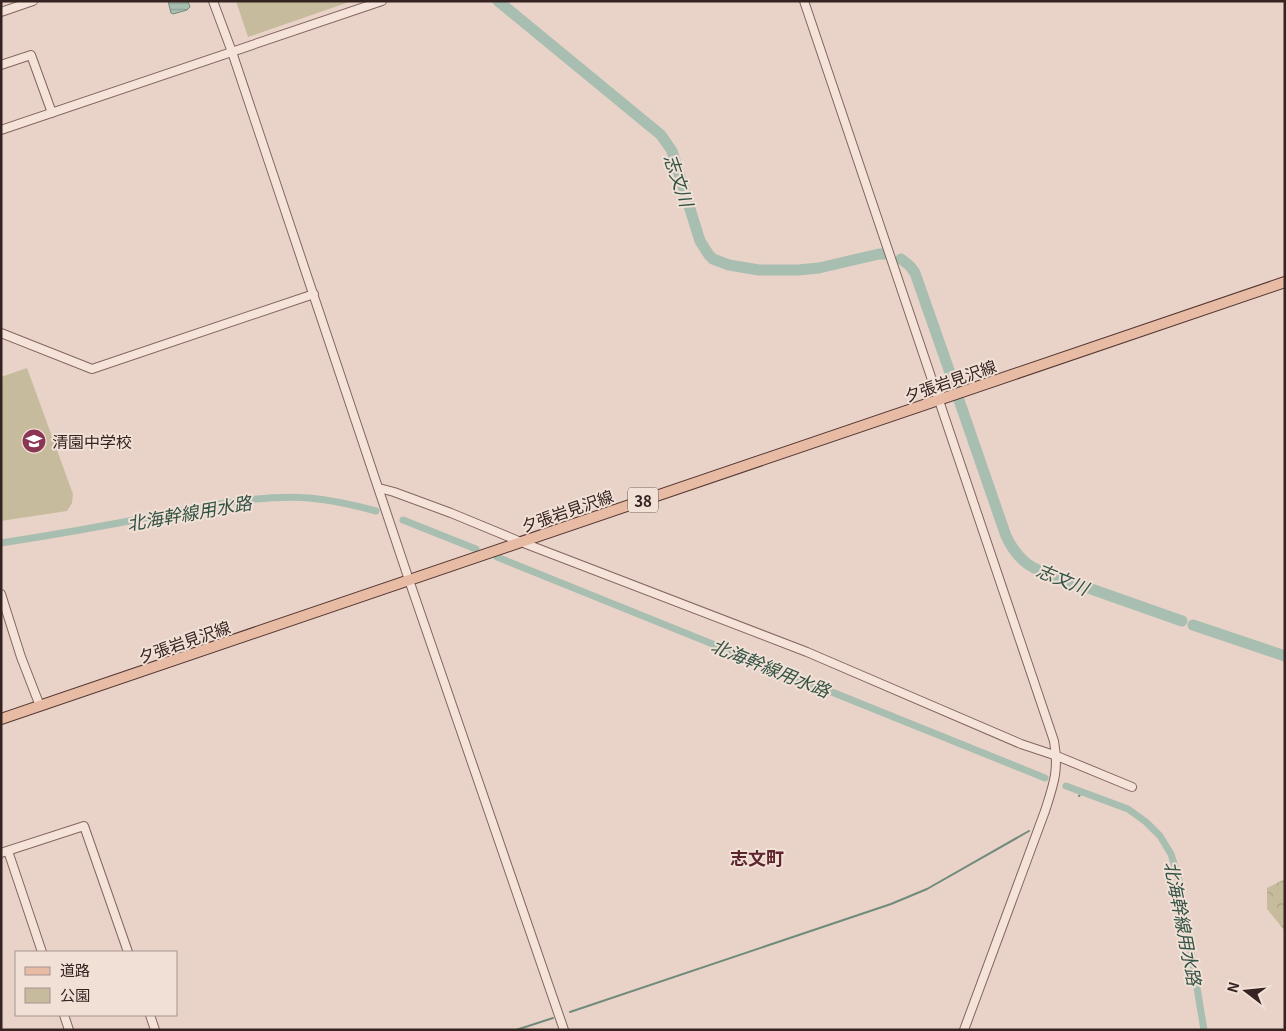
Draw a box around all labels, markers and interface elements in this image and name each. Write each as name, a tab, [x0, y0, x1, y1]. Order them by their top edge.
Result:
water label: 志文川	[659, 150, 702, 212]
street label: 夕張岩見沢線	[901, 353, 999, 407]
school or university icon: 清園中学校	[21, 428, 47, 454]
place label: 清園中学校	[52, 429, 132, 453]
street label: 夕張岩見沢線	[518, 483, 616, 537]
water label: 北海幹線用水路	[125, 488, 255, 536]
road number: 38	[628, 488, 658, 512]
water label: 志文川	[1033, 556, 1095, 601]
street label: 夕張岩見沢線	[135, 614, 233, 668]
water label: 北海幹線用水路	[708, 631, 836, 703]
district label: 志文町	[730, 844, 784, 870]
water label: 北海幹線用水路	[1159, 859, 1209, 989]
legend	[15, 951, 178, 1016]
text: 道路	[60, 959, 90, 980]
north arrow	[1221, 966, 1271, 1016]
text: N	[1221, 979, 1244, 995]
text: 公園	[60, 984, 90, 1005]

